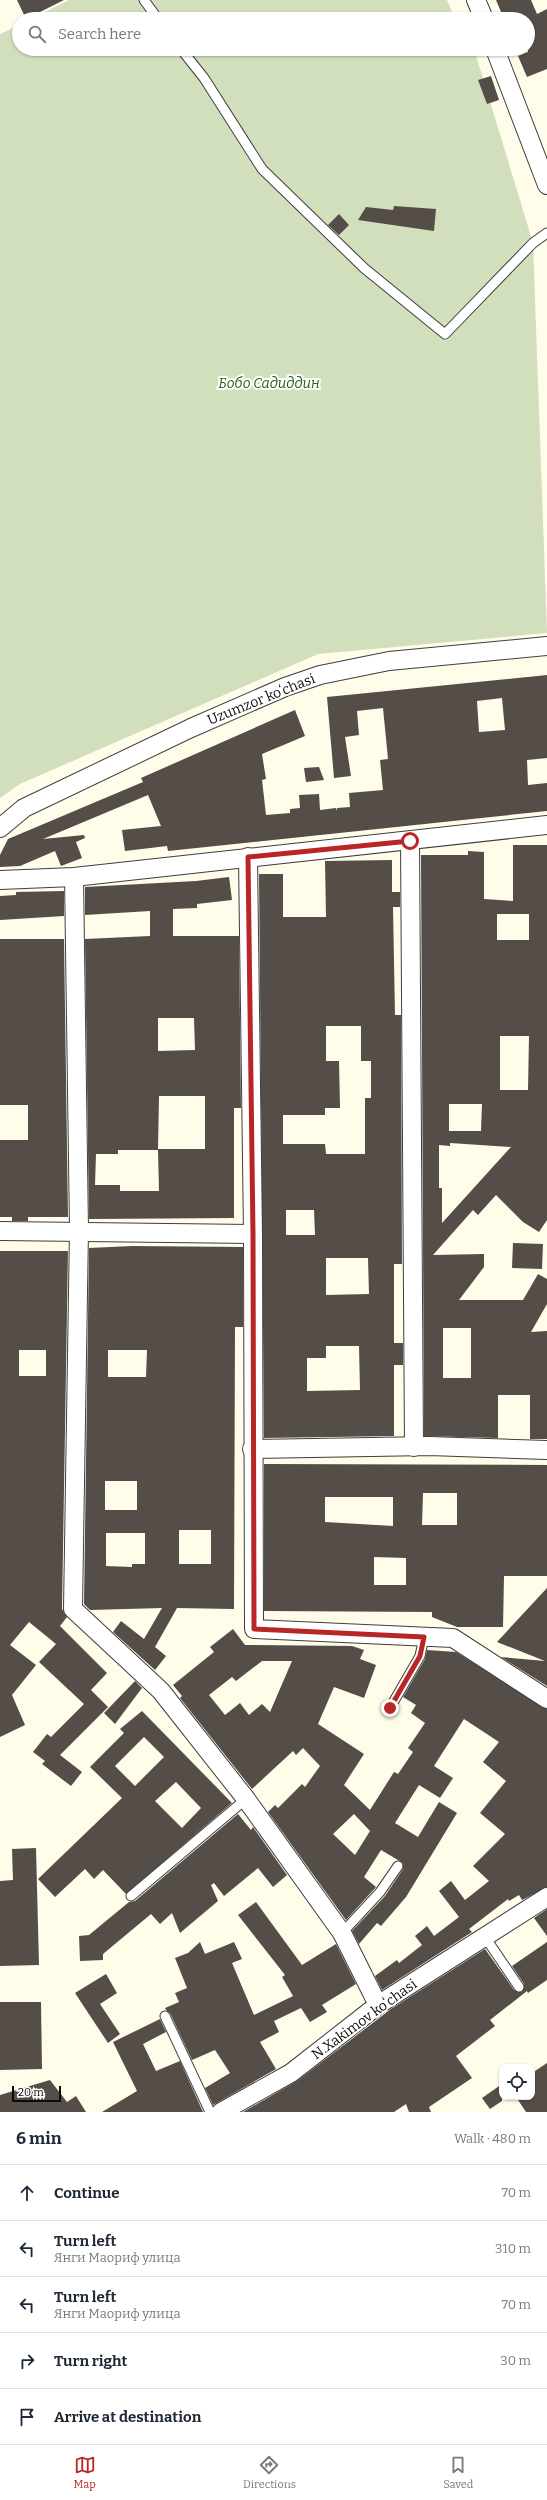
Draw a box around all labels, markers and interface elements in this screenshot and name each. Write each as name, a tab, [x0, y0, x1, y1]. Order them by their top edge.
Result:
search box	[12, 12, 535, 56]
icon: search	[26, 23, 48, 45]
text: Search here	[58, 25, 141, 43]
park label: Бобо Садиддин	[218, 375, 320, 392]
street label: Uzumzor koʻchasi	[205, 670, 318, 729]
route start	[401, 832, 419, 850]
route end	[381, 1699, 399, 1717]
street label: N.Xakimov koʻchasi	[308, 1976, 420, 2063]
map controls	[499, 2064, 535, 2100]
button: locate	[499, 2064, 535, 2100]
scale bar	[12, 2084, 61, 2103]
text: 20 m	[18, 2086, 44, 2099]
text: 6 min	[16, 2128, 62, 2149]
text: Walk · 480 m	[454, 2131, 531, 2146]
icon: ahead	[16, 2182, 38, 2204]
text: Continue	[54, 2184, 120, 2202]
text: 70 m	[501, 2185, 531, 2200]
text: Turn left	[54, 2232, 116, 2250]
icon: left	[16, 2238, 38, 2260]
text: 310 m	[495, 2241, 531, 2256]
text: Янги Маориф улица	[54, 2250, 181, 2265]
text: Turn left	[54, 2288, 116, 2306]
icon: left	[16, 2294, 38, 2316]
text: 70 m	[501, 2297, 531, 2312]
text: Янги Маориф улица	[54, 2306, 181, 2321]
icon: right	[16, 2350, 38, 2372]
text: Turn right	[54, 2352, 127, 2370]
text: 30 m	[500, 2353, 531, 2368]
icon: arrive	[16, 2406, 38, 2428]
text: Arrive at destination	[54, 2408, 201, 2426]
tab: Map	[74, 2454, 96, 2491]
tab: Directions	[243, 2454, 296, 2491]
tab: Saved	[443, 2454, 473, 2491]

